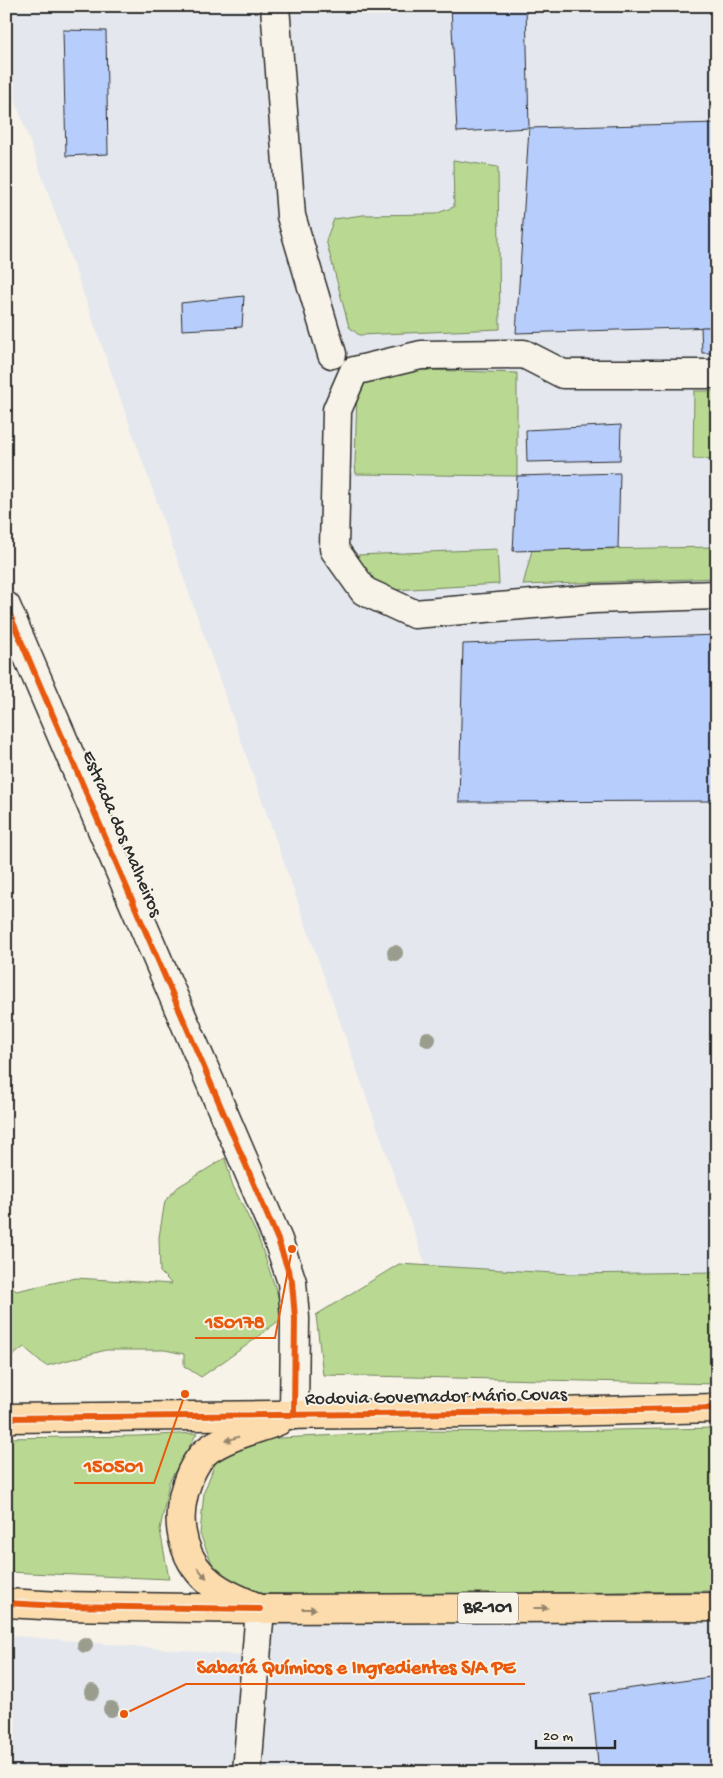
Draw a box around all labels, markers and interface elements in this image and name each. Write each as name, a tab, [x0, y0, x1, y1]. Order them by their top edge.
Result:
street label: Estrada dos Malheiros	[76, 748, 167, 921]
callout: 150178	[195, 1303, 275, 1338]
text: 150178	[204, 1313, 265, 1336]
street label: Rodovia Governador Mário Covas	[305, 1384, 568, 1412]
one-way arrow	[224, 1435, 239, 1443]
callout: 150501	[74, 1448, 154, 1483]
text: 150501	[83, 1457, 144, 1480]
one-way arrow	[196, 1567, 208, 1579]
road number: BR-101	[458, 1592, 518, 1624]
one-way arrow	[533, 1604, 549, 1612]
one-way arrow	[301, 1605, 317, 1613]
callout: Sabará Químicos e Ingredientes S/A PE	[186, 1649, 525, 1684]
text: Sabará Químicos e Ingredientes S/A PE	[197, 1658, 517, 1681]
scale bar	[536, 1718, 614, 1750]
text: 20 m	[543, 1728, 573, 1746]

